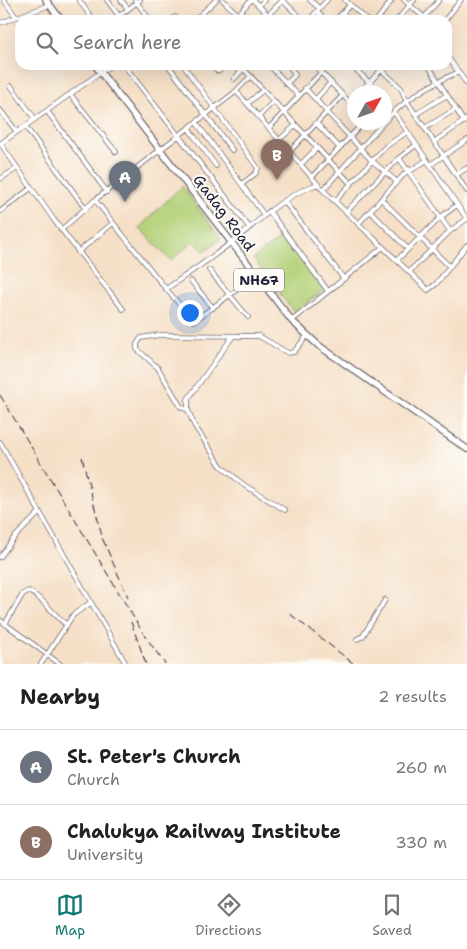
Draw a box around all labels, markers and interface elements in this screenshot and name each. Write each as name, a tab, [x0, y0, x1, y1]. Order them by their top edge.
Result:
search box	[15, 15, 452, 70]
icon: search	[33, 29, 61, 57]
text: Search here	[73, 30, 182, 55]
north arrow	[347, 85, 392, 130]
pin: B	[261, 139, 293, 180]
pin: A	[109, 161, 141, 202]
street label: Gadag Road	[189, 171, 260, 256]
road number: NH67	[234, 268, 284, 292]
your location	[177, 300, 203, 326]
text: Nearby	[20, 683, 100, 711]
text: 2 results	[378, 686, 447, 707]
text: St. Peter's Church	[67, 744, 241, 769]
text: A	[30, 757, 42, 778]
text: 260 m	[395, 757, 447, 778]
text: Church	[67, 769, 120, 790]
text: Chalukya Railway Institute	[67, 819, 341, 844]
text: B	[31, 832, 41, 853]
text: 330 m	[395, 832, 447, 853]
text: University	[67, 844, 143, 865]
tab: Map	[55, 891, 85, 939]
tab: Directions	[195, 891, 262, 939]
tab: Saved	[372, 891, 412, 939]

